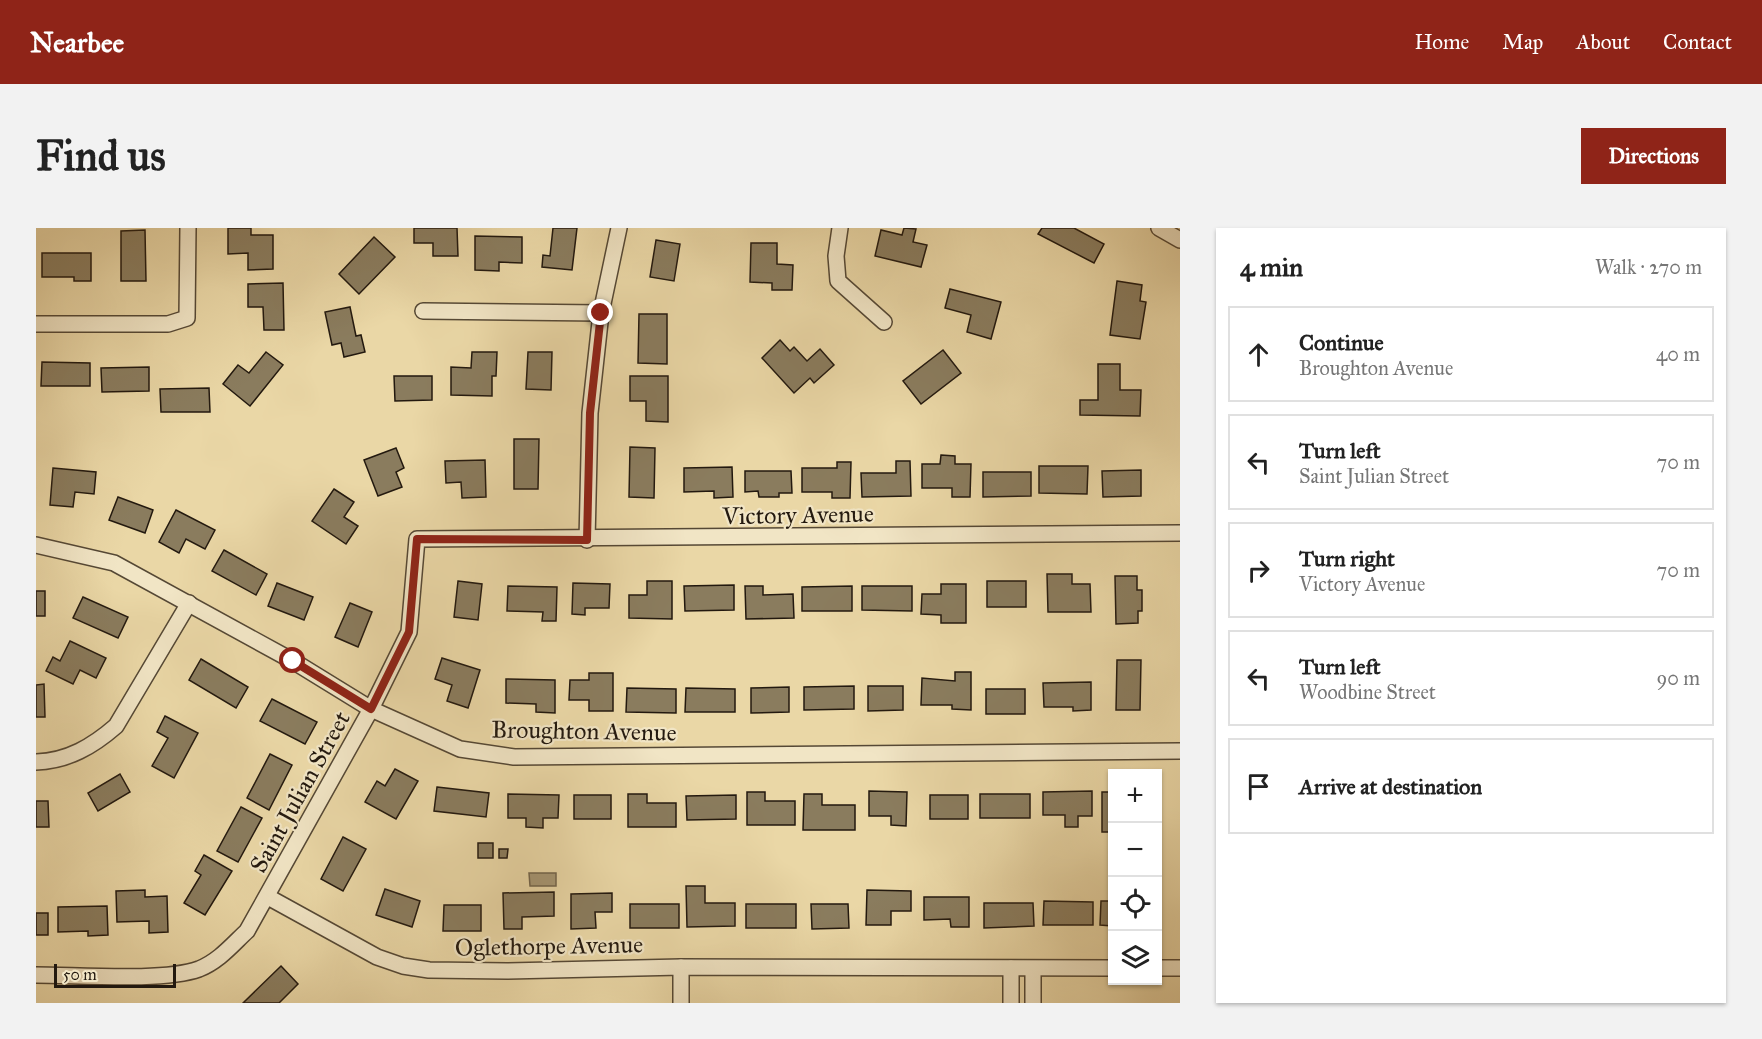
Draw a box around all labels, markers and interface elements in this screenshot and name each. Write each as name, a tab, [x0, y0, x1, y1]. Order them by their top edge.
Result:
text: Nearbee	[30, 25, 124, 60]
text: Home	[1414, 29, 1469, 55]
text: Map	[1502, 29, 1543, 55]
text: About	[1576, 29, 1630, 55]
text: Contact	[1663, 29, 1732, 55]
button: Directions	[1581, 128, 1726, 184]
text: Find us	[36, 130, 166, 182]
text: 4 min	[1240, 251, 1303, 283]
text: Walk · 270 m	[1595, 255, 1702, 279]
route end	[587, 299, 613, 325]
text: Continue	[1299, 329, 1384, 356]
icon: ahead	[1242, 338, 1275, 371]
text: 40 m	[1656, 342, 1700, 366]
text: Broughton Avenue	[1299, 356, 1453, 380]
text: Turn left	[1299, 437, 1381, 464]
icon: left	[1242, 446, 1275, 479]
text: 70 m	[1657, 450, 1700, 474]
text: Saint Julian Street	[1299, 464, 1449, 488]
street label: Victory Avenue	[721, 499, 874, 531]
text: Turn right	[1299, 545, 1395, 572]
icon: right	[1242, 554, 1275, 587]
text: 70 m	[1657, 558, 1700, 582]
text: Victory Avenue	[1299, 572, 1425, 596]
route start	[279, 647, 305, 673]
text: Turn left	[1299, 653, 1381, 680]
icon: left	[1242, 662, 1275, 695]
text: 90 m	[1657, 666, 1700, 690]
text: Woodbine Street	[1299, 680, 1436, 704]
street label: Saint Julian Street	[243, 706, 357, 878]
street label: Broughton Avenue	[491, 714, 677, 748]
map controls	[1108, 769, 1162, 985]
button: +	[1108, 769, 1162, 823]
icon: arrive	[1242, 770, 1275, 803]
text: Arrive at destination	[1299, 773, 1482, 800]
button: −	[1108, 823, 1162, 877]
button: locate	[1108, 877, 1162, 931]
street label: Oglethorpe Avenue	[455, 929, 643, 963]
button: layers	[1108, 931, 1162, 985]
scale bar	[54, 961, 176, 988]
text: 50 m	[63, 965, 97, 984]

